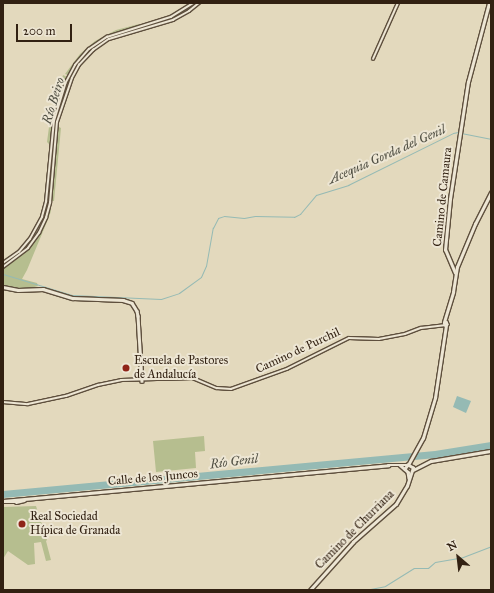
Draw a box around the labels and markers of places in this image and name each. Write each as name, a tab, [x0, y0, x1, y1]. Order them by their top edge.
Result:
place label: Escuela de Pastores de Andalucía	[134, 354, 228, 382]
marker: Escuela de Pastores de Andalucía	[121, 363, 131, 373]
place label: Real Sociedad Hípica de Granada	[30, 510, 120, 538]
marker: Real Sociedad Hípica de Granada	[17, 519, 27, 529]

